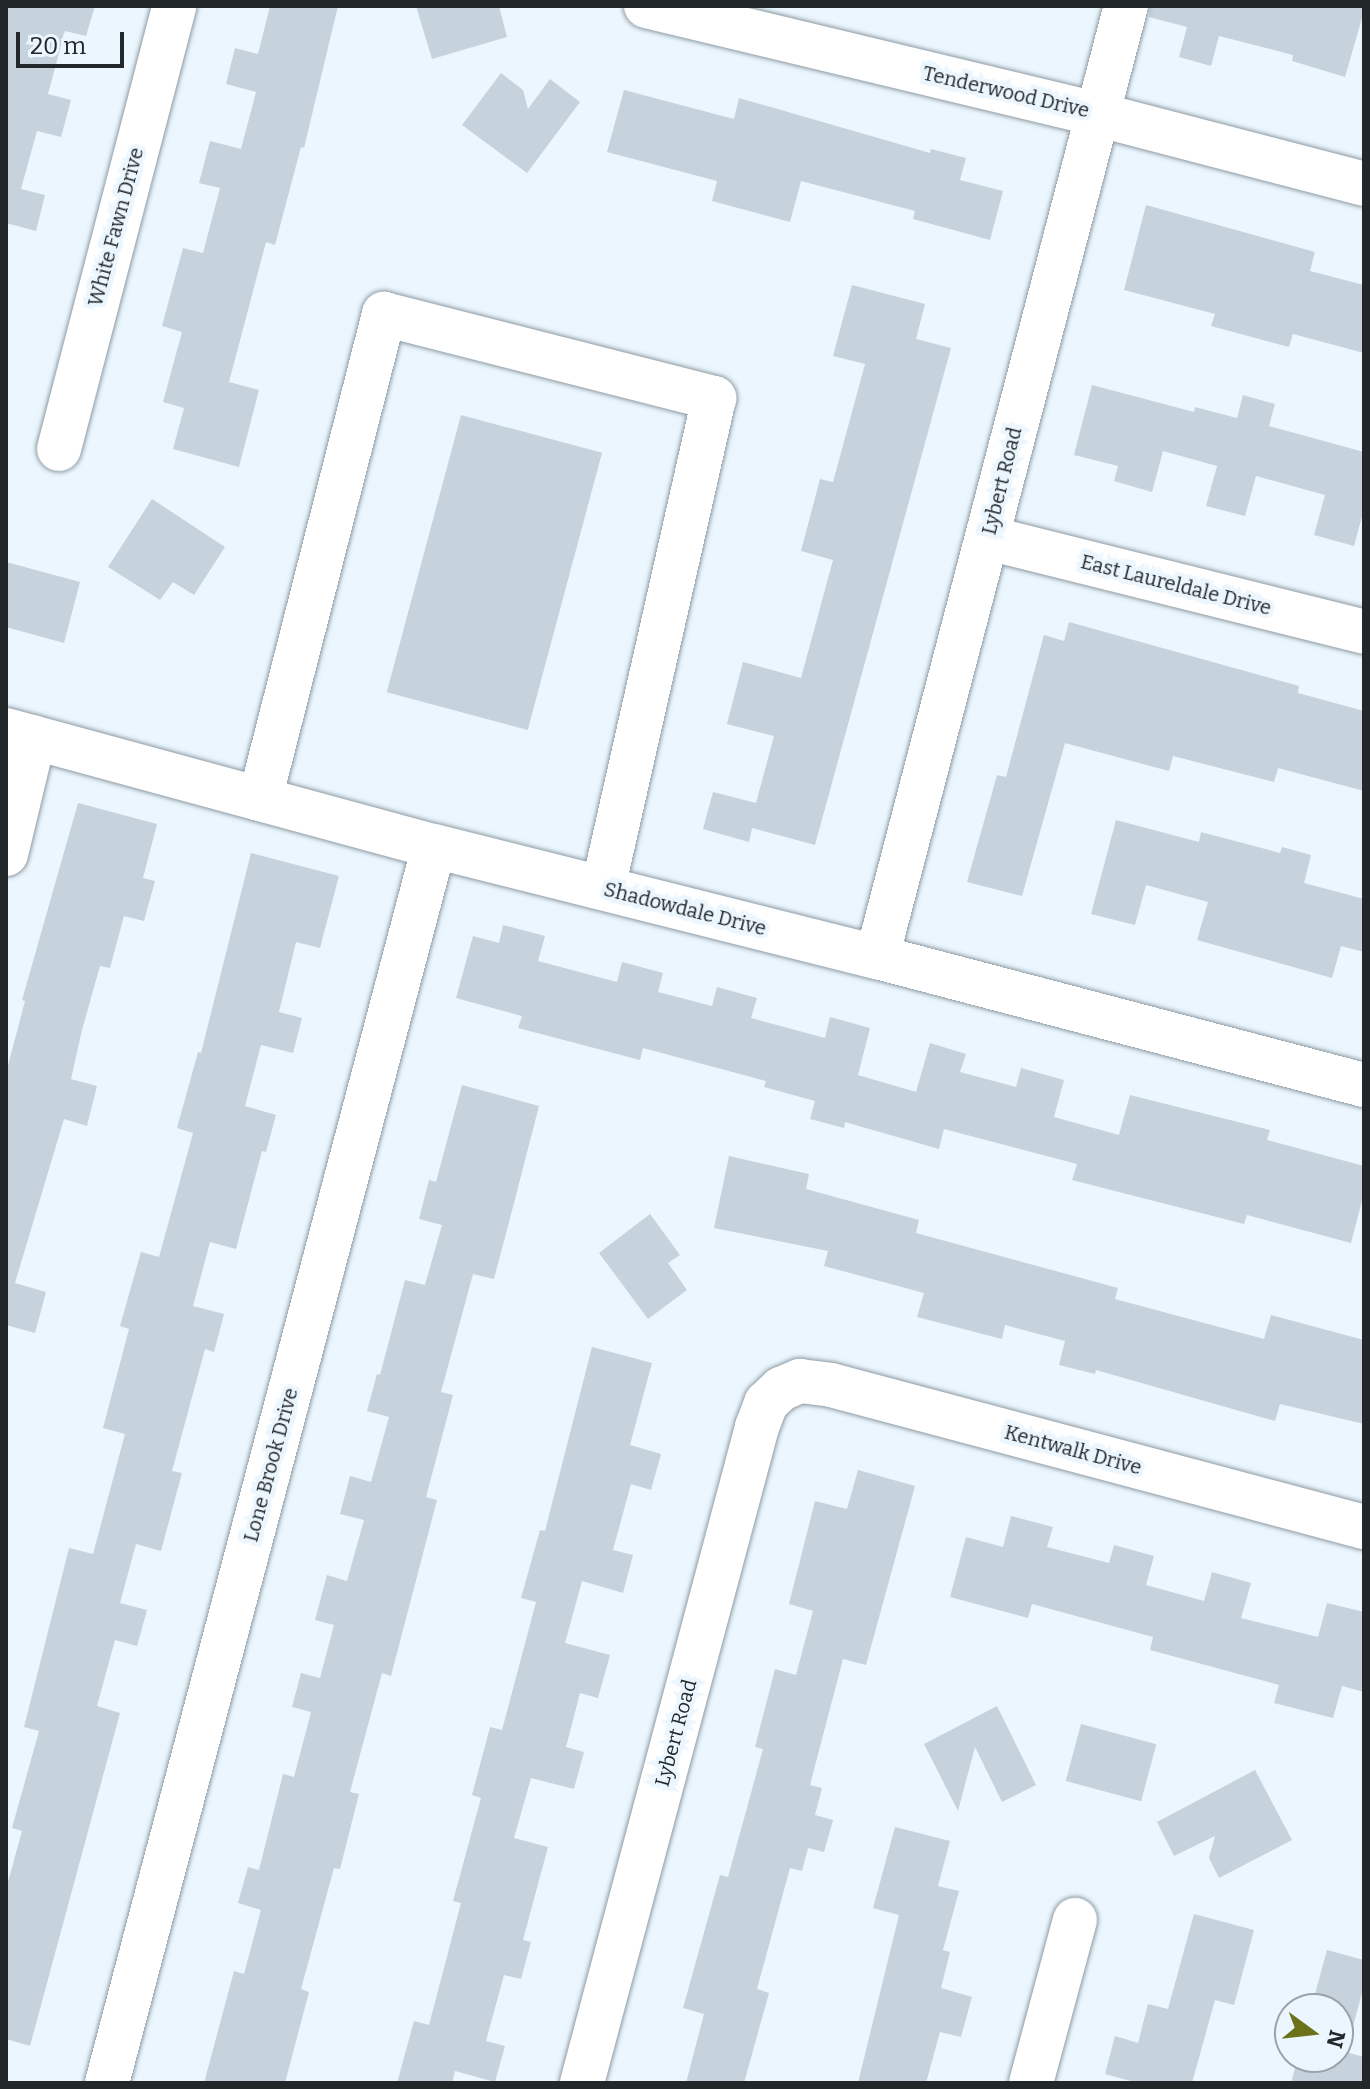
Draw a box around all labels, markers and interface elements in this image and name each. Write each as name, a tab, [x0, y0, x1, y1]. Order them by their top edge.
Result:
scale bar	[20, 16, 128, 66]
text: 20 m	[30, 32, 86, 60]
street label: Tenderwood Drive	[921, 61, 1091, 123]
street label: White Fawn Drive	[83, 145, 149, 309]
street label: Lybert Road	[977, 425, 1027, 537]
street label: East Laureldale Drive	[1078, 550, 1274, 620]
street label: Shadowdale Drive	[601, 877, 769, 941]
street label: Lone Brook Drive	[239, 1385, 303, 1545]
street label: Kentwalk Drive	[1002, 1420, 1144, 1480]
street label: Lybert Road	[650, 1677, 702, 1789]
north arrow	[1274, 1993, 1354, 2073]
text: N	[1320, 2027, 1351, 2051]

